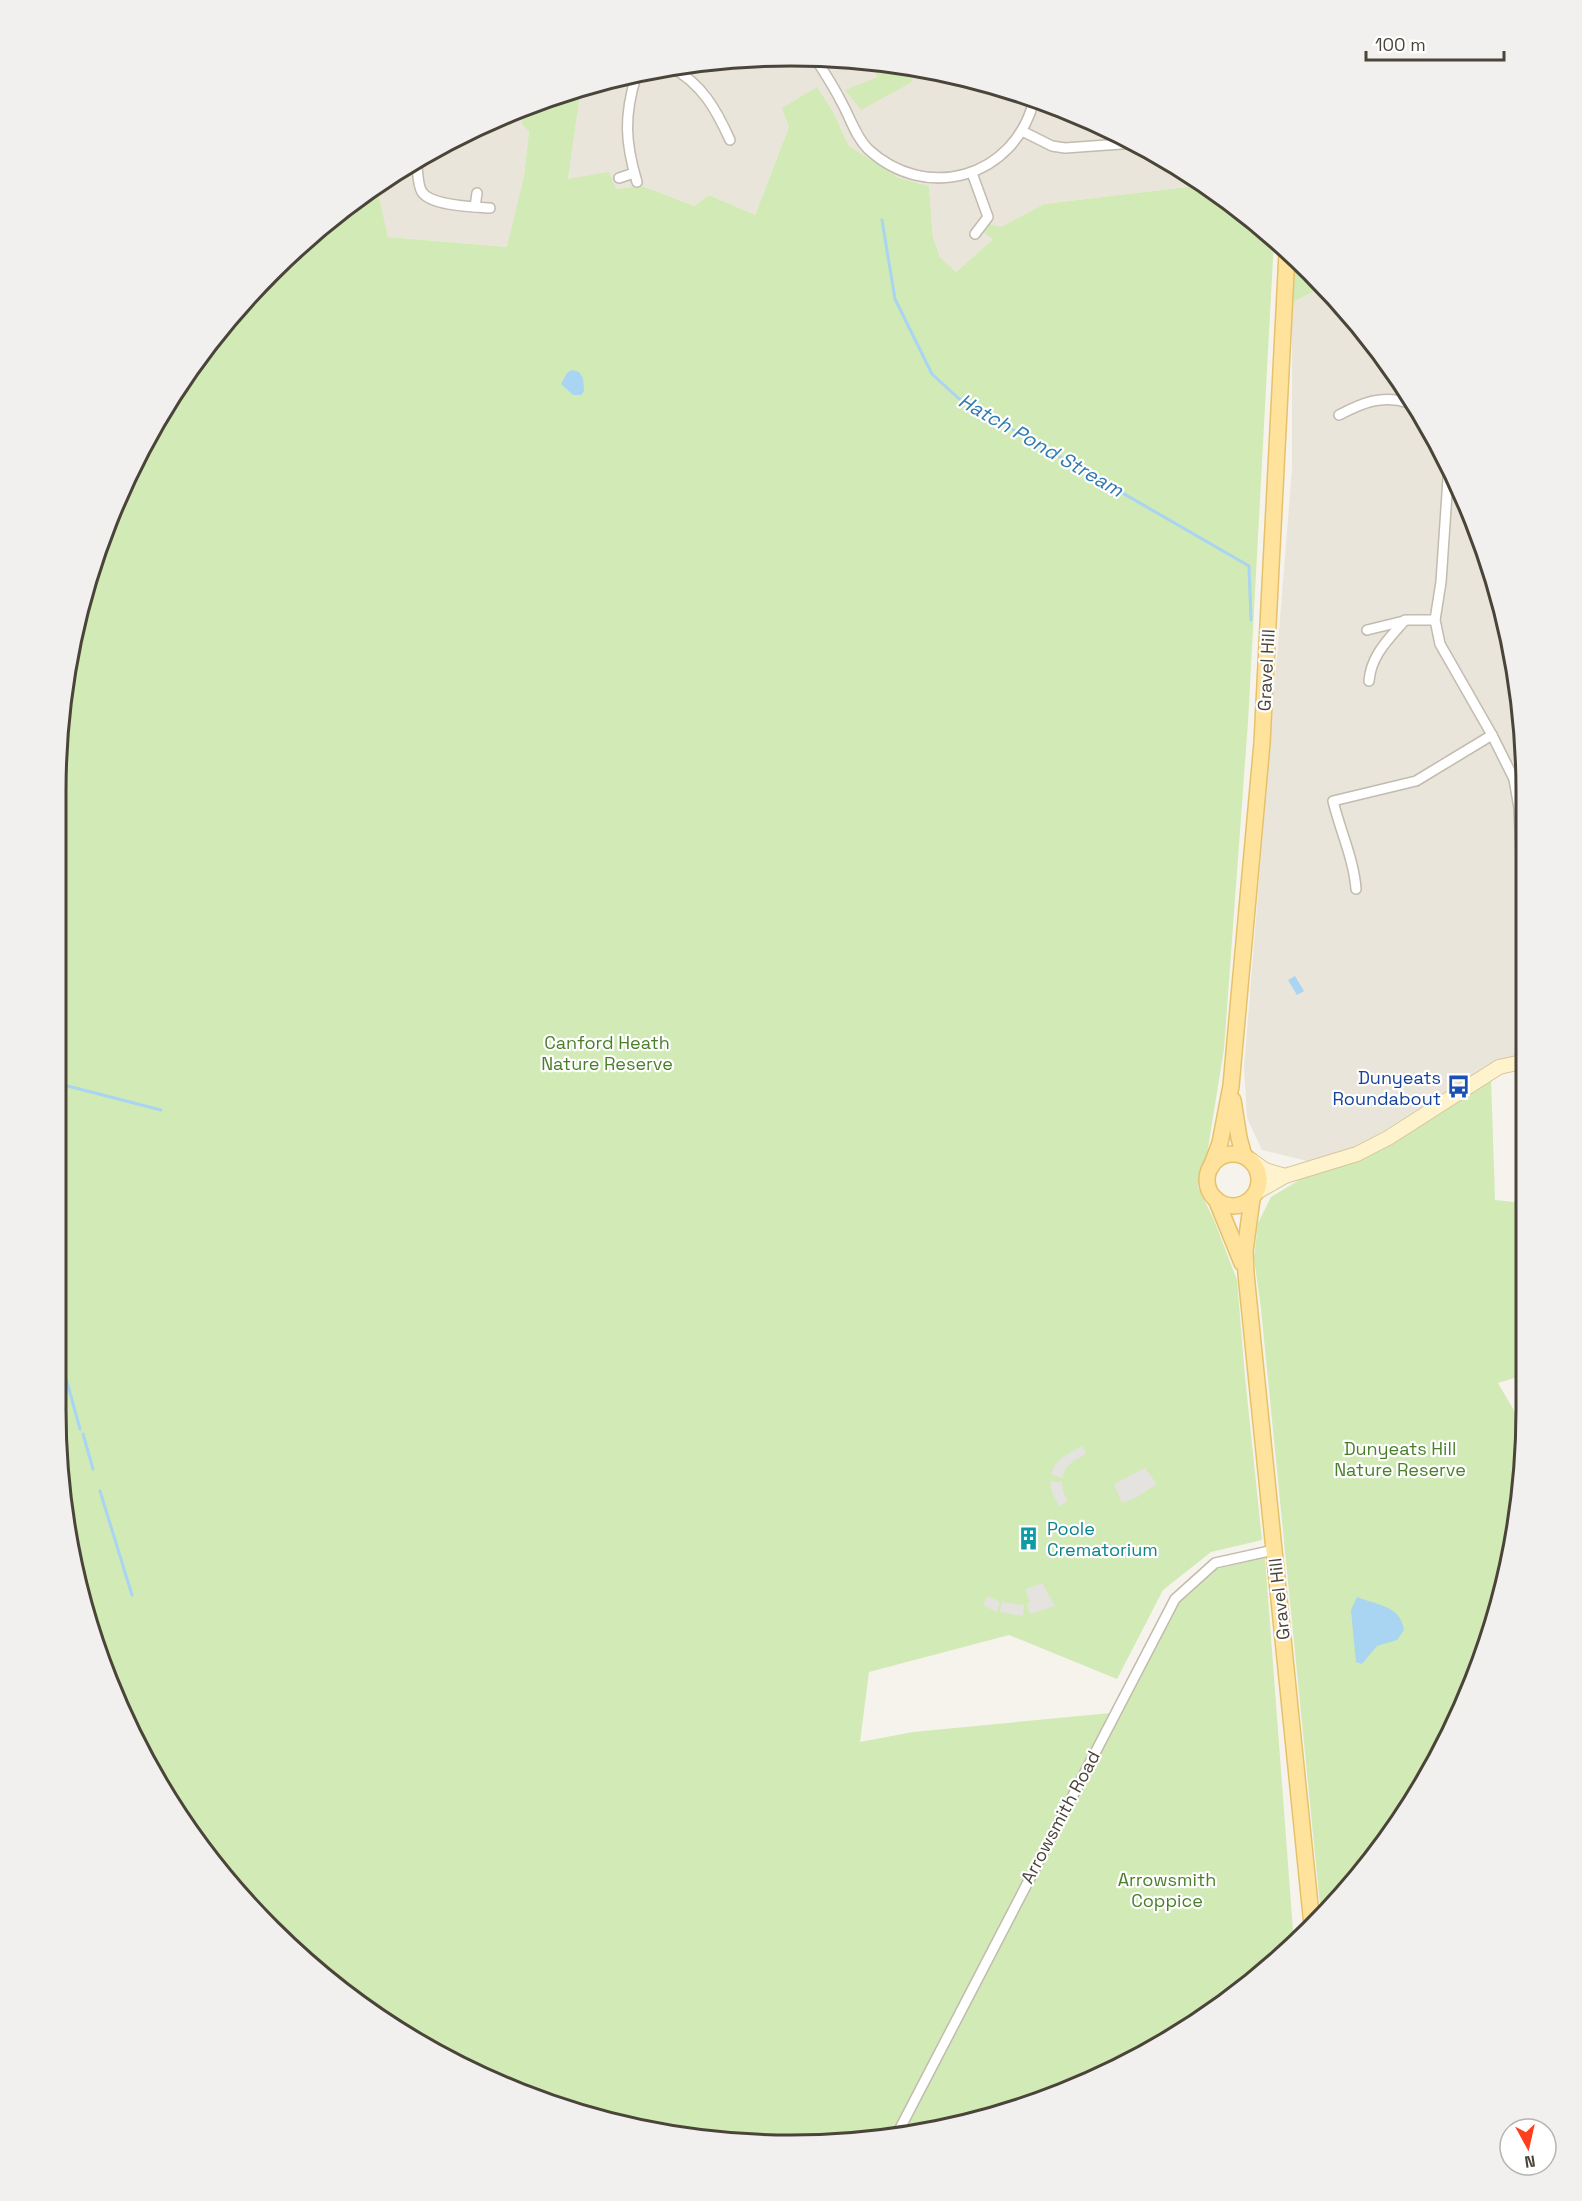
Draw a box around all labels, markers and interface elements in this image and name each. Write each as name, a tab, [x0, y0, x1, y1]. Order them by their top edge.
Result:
scale bar	[1366, 24, 1504, 62]
text: 100 m	[1375, 33, 1426, 56]
water label: Hatch Pond Stream	[954, 387, 1129, 503]
street label: Gravel Hill	[1252, 628, 1280, 712]
park label: Canford Heath Nature Reserve	[541, 1031, 673, 1075]
place label: Dunyeats Roundabout	[1333, 1066, 1441, 1110]
bus stop icon: Dunyeats Roundabout	[1446, 1074, 1472, 1100]
park label: Dunyeats Hill Nature Reserve	[1334, 1437, 1466, 1481]
place label: Poole Crematorium	[1047, 1517, 1158, 1561]
building icon: Poole Crematorium	[1016, 1525, 1042, 1551]
street label: Gravel Hill	[1263, 1557, 1295, 1641]
street label: Arrowsmith Road	[1015, 1747, 1105, 1887]
park label: Arrowsmith Coppice	[1118, 1868, 1216, 1912]
north arrow	[1498, 2117, 1558, 2177]
text: N	[1523, 2150, 1537, 2173]

